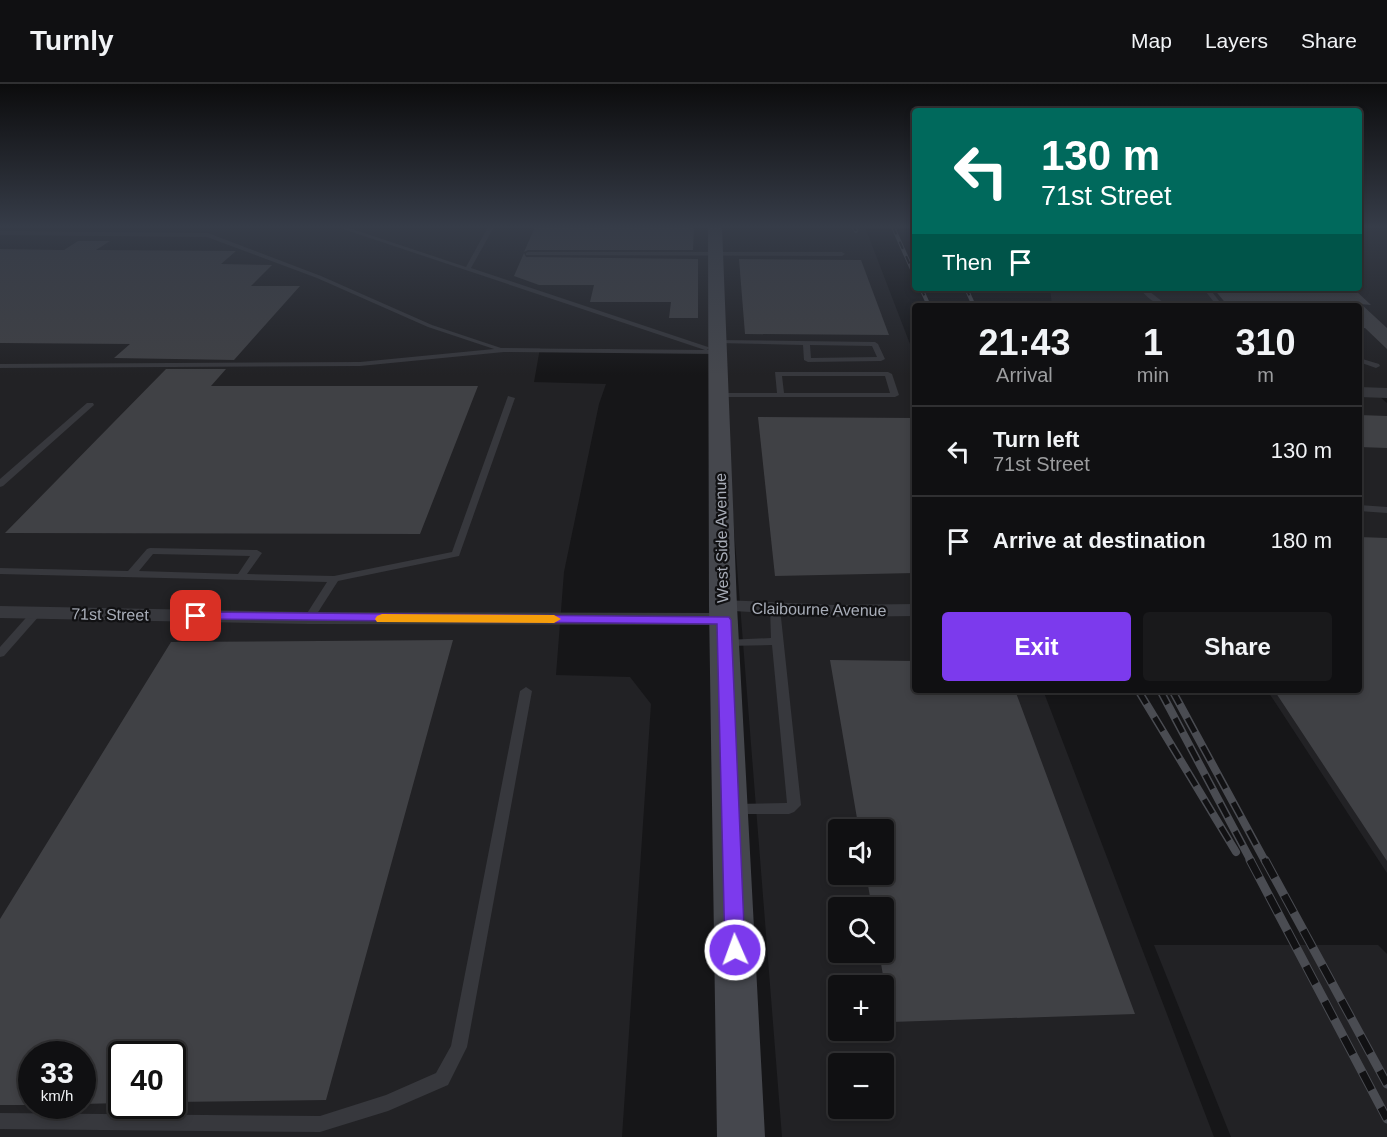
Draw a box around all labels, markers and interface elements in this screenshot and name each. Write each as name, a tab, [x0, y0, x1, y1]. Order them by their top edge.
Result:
text: Turnly	[30, 25, 113, 56]
text: Map	[1131, 29, 1172, 52]
text: Layers	[1205, 29, 1268, 52]
text: Share	[1301, 29, 1357, 52]
icon: left	[942, 132, 1020, 210]
text: 130 m	[1041, 132, 1160, 179]
text: 71st Street	[1041, 181, 1172, 211]
icon: arrive	[1004, 246, 1037, 279]
text: Then	[942, 250, 992, 275]
text: 21:43	[978, 322, 1070, 363]
text: 1	[1143, 322, 1163, 363]
text: 310	[1235, 322, 1296, 363]
text: Arrival	[996, 364, 1053, 386]
text: min	[1137, 364, 1169, 386]
text: m	[1257, 364, 1274, 386]
text: Turn left	[993, 427, 1079, 452]
icon: left	[942, 435, 975, 468]
text: 130 m	[1271, 438, 1332, 463]
text: 71st Street	[993, 453, 1090, 475]
street label: West Side Avenue	[712, 473, 731, 603]
icon: arrive	[942, 525, 975, 558]
text: Arrive at destination	[993, 528, 1206, 553]
text: 180 m	[1271, 528, 1332, 553]
pin	[170, 590, 221, 641]
icon: arrive	[179, 599, 212, 632]
street label: Claibourne Avenue	[751, 600, 887, 619]
street label: 71st Street	[71, 605, 149, 624]
button: Exit	[942, 612, 1131, 681]
button: Share	[1143, 612, 1332, 681]
map controls	[828, 819, 894, 1119]
button: sound	[828, 819, 894, 885]
button: search	[828, 897, 894, 963]
position arrow	[703, 918, 767, 982]
button: +	[828, 975, 894, 1041]
speed limit sign: 40	[108, 1041, 186, 1119]
button: −	[828, 1053, 894, 1119]
text: 33	[40, 1056, 74, 1089]
text: km/h	[41, 1087, 73, 1104]

